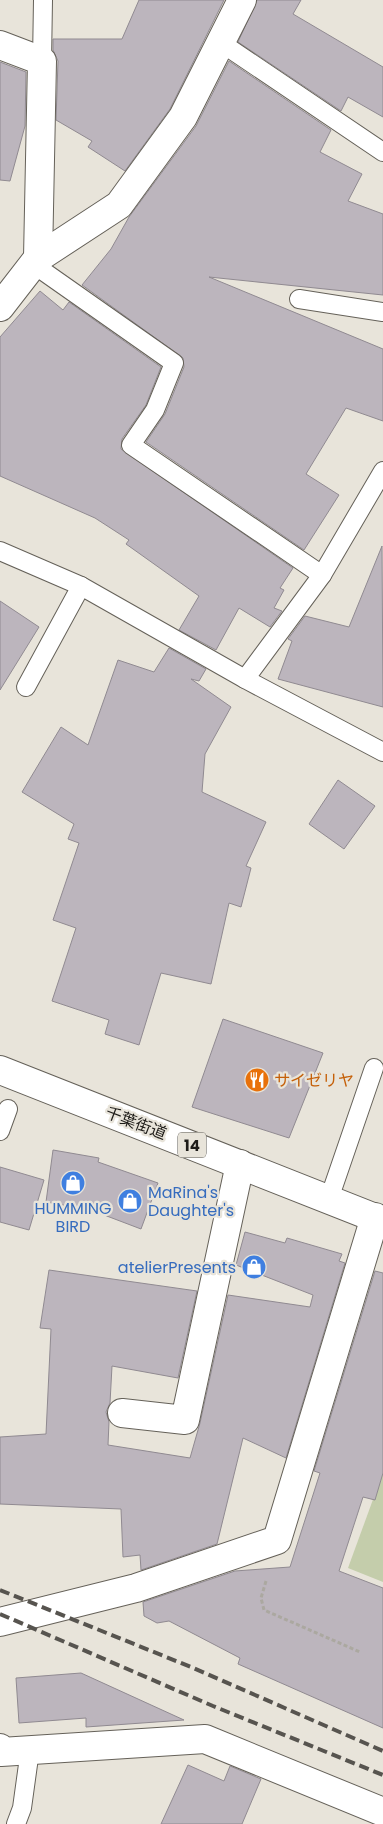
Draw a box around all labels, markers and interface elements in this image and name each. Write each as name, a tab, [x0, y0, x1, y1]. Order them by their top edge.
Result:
restaurant icon: サイゼリヤ	[244, 1067, 270, 1093]
place label: サイゼリヤ	[274, 1069, 354, 1092]
street label: 千葉街道	[102, 1101, 170, 1145]
road number: 14	[178, 1132, 206, 1158]
shop icon: HUMMING BIRD	[60, 1170, 86, 1196]
place label: MaRina's Daughter's	[148, 1181, 234, 1222]
shop icon: MaRina's Daughter's	[117, 1188, 143, 1214]
place label: HUMMING BIRD	[34, 1197, 112, 1238]
shop icon: atelierPresents	[241, 1254, 267, 1280]
place label: atelierPresents	[118, 1256, 236, 1279]

